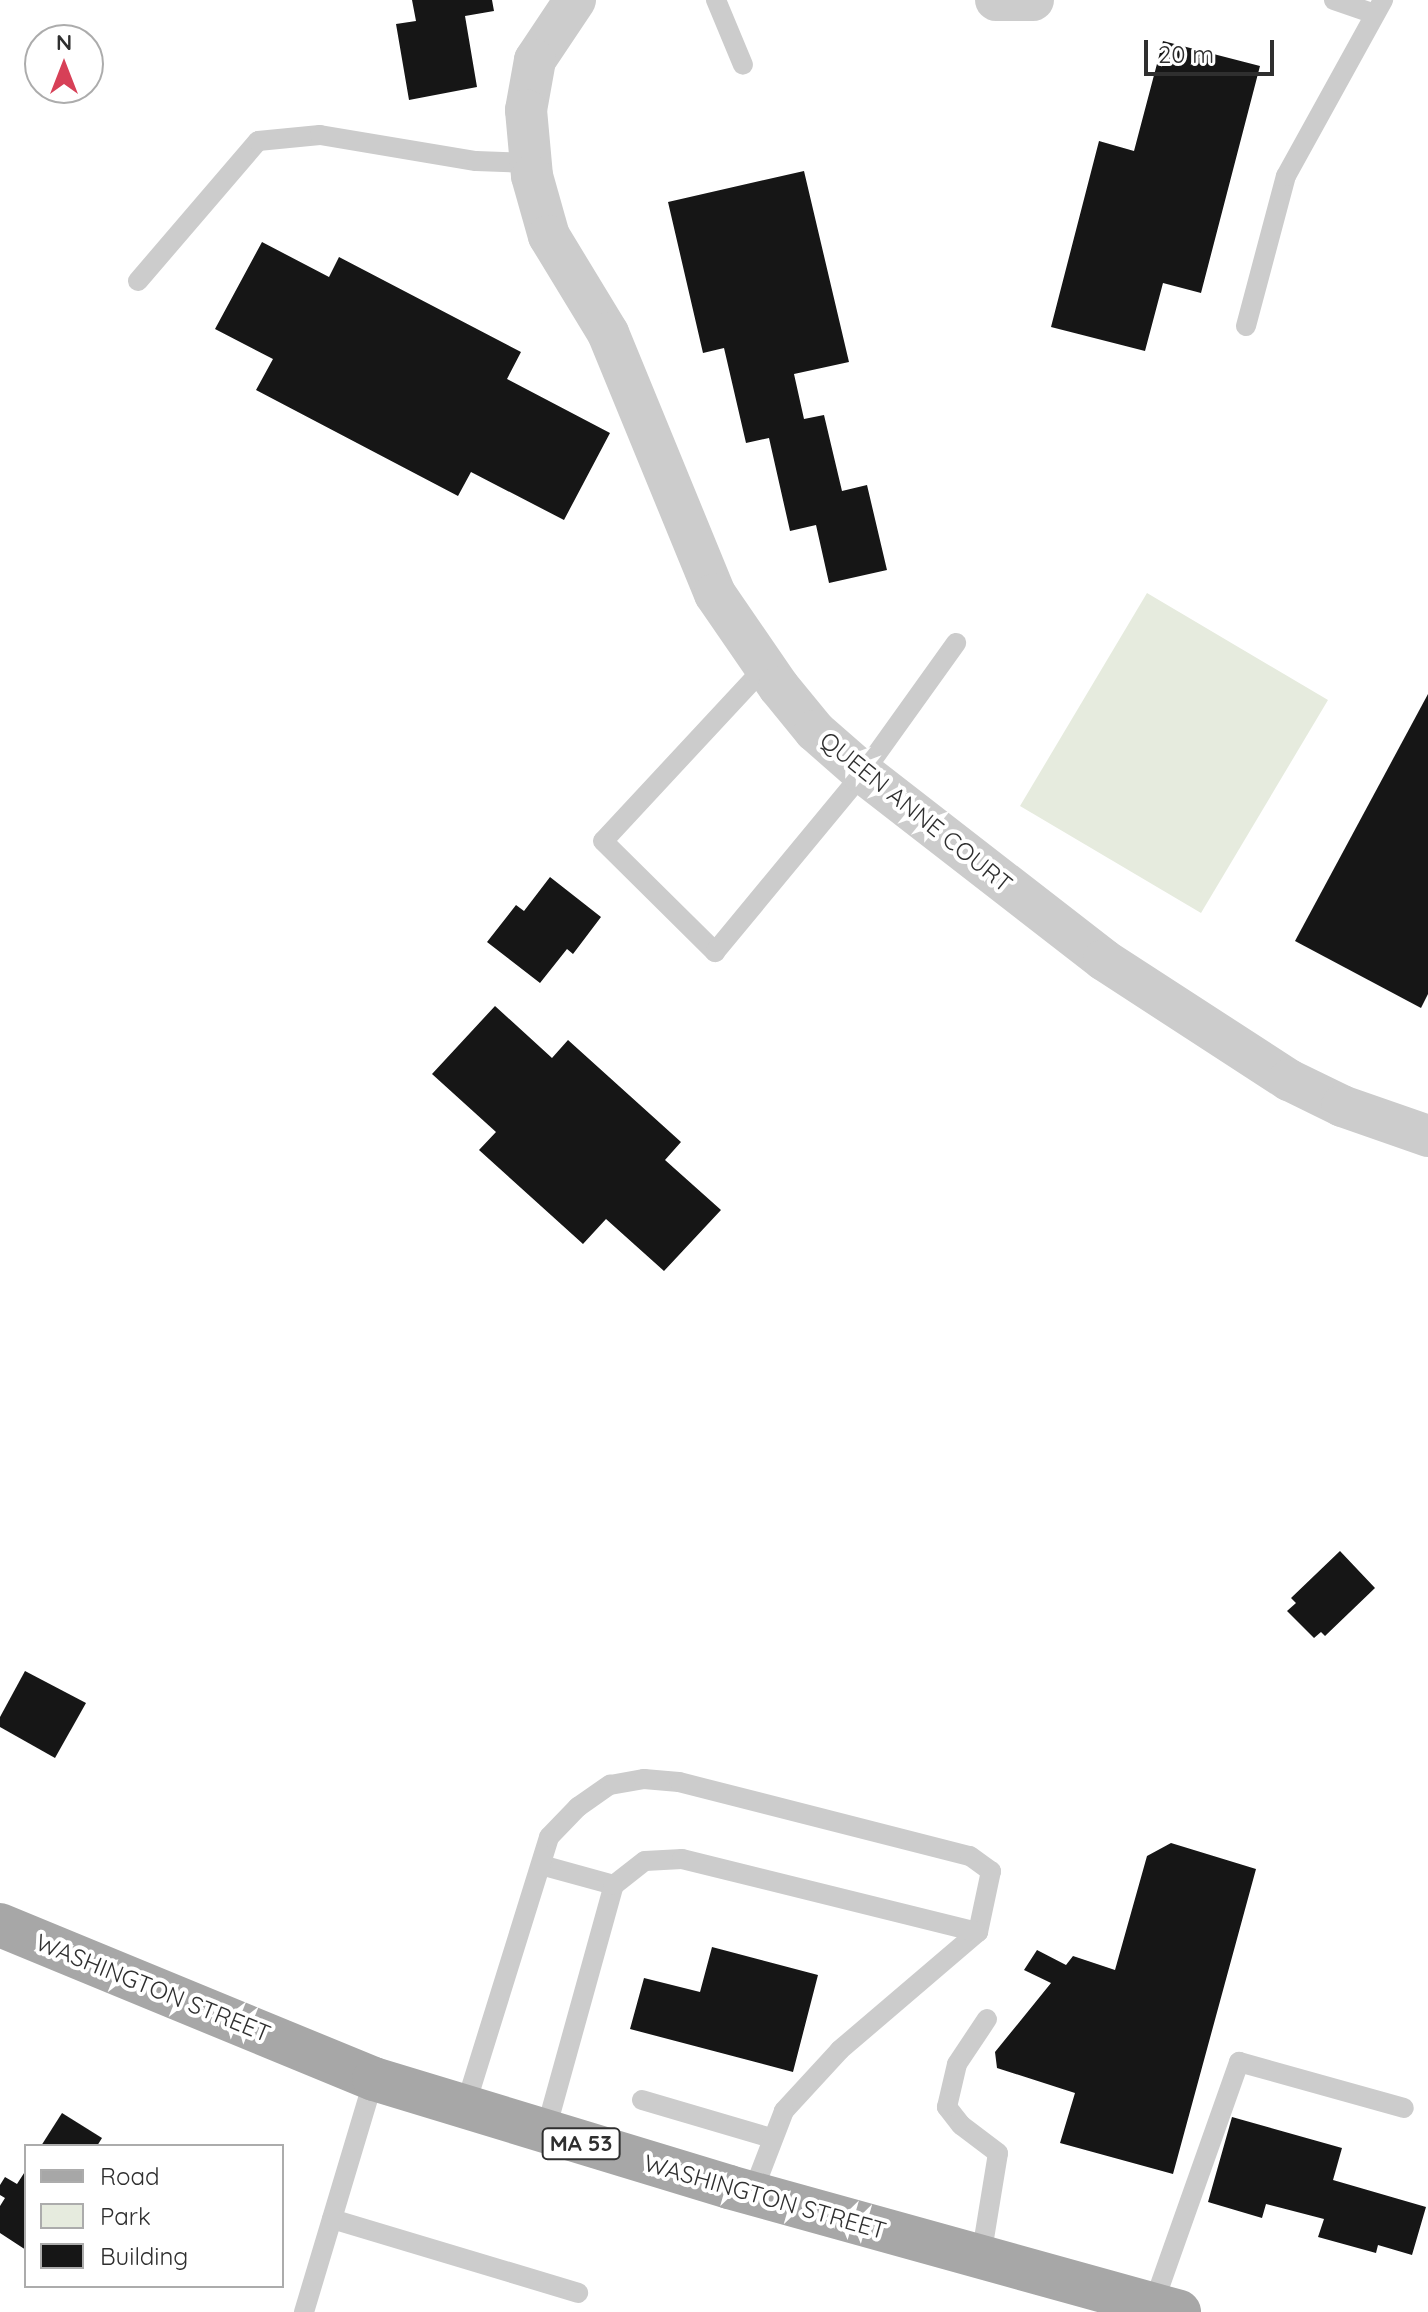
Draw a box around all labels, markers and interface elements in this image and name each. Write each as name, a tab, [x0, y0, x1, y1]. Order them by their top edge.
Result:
north arrow	[24, 24, 104, 104]
scale bar	[1148, 24, 1278, 74]
text: N	[56, 28, 72, 56]
text: 20 m	[1158, 39, 1214, 69]
street label: QUEEN ANNE COURT	[814, 726, 1018, 898]
street label: WASHINGTON STREET	[31, 1928, 275, 2048]
road number: MA 53	[541, 2126, 621, 2162]
legend	[24, 2144, 284, 2288]
street label: WASHINGTON STREET	[641, 2149, 889, 2245]
text: Road	[100, 2161, 160, 2191]
text: Park	[100, 2201, 151, 2231]
text: Building	[100, 2241, 188, 2271]

